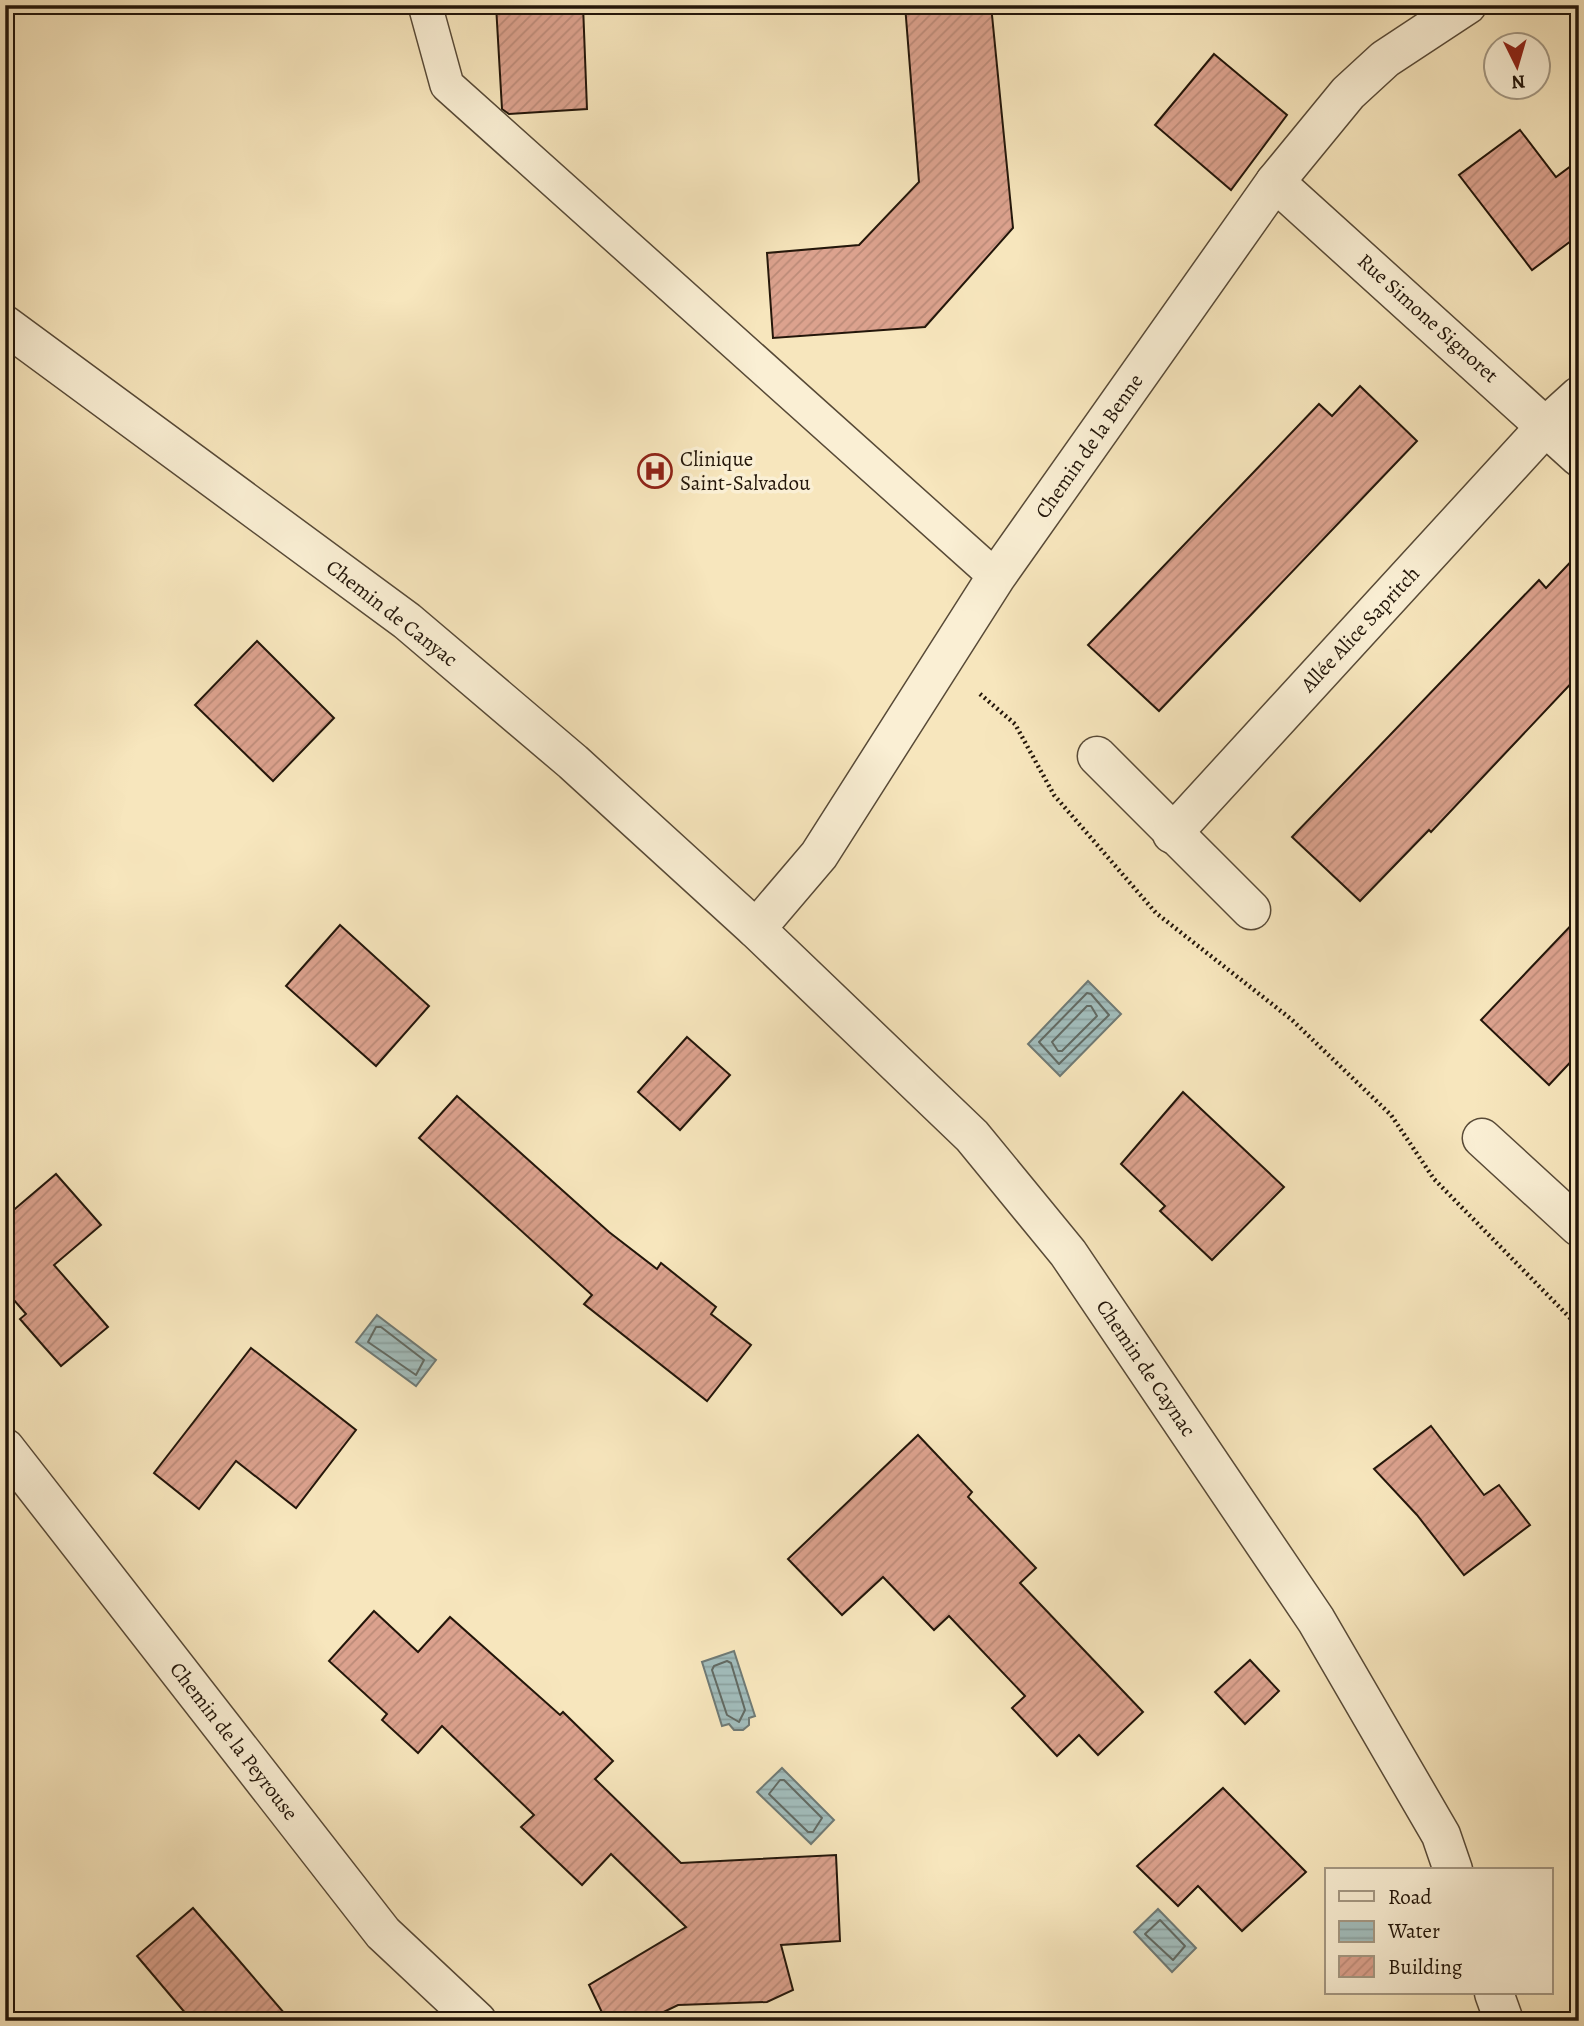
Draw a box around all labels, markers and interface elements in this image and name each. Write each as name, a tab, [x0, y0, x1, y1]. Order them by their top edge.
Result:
north arrow	[1482, 32, 1552, 102]
text: N	[1510, 68, 1526, 96]
street label: Rue Simone Signoret	[1352, 247, 1504, 389]
street label: Chemin de la Benne	[1029, 368, 1149, 524]
place label: Clinique Saint-Salvadou	[680, 445, 811, 497]
hospital icon: Clinique Saint-Salvadou	[636, 452, 674, 490]
street label: Chemin de Canyac	[321, 553, 464, 673]
street label: Allée Alice Sapritch	[1294, 560, 1426, 699]
street label: Chemin de Caynac	[1090, 1294, 1202, 1442]
street label: Chemin de la Peyrouse	[163, 1656, 305, 1826]
legend	[1325, 1868, 1552, 1994]
text: Road	[1388, 1883, 1432, 1911]
text: Water	[1387, 1917, 1440, 1945]
text: Building	[1388, 1953, 1463, 1981]

